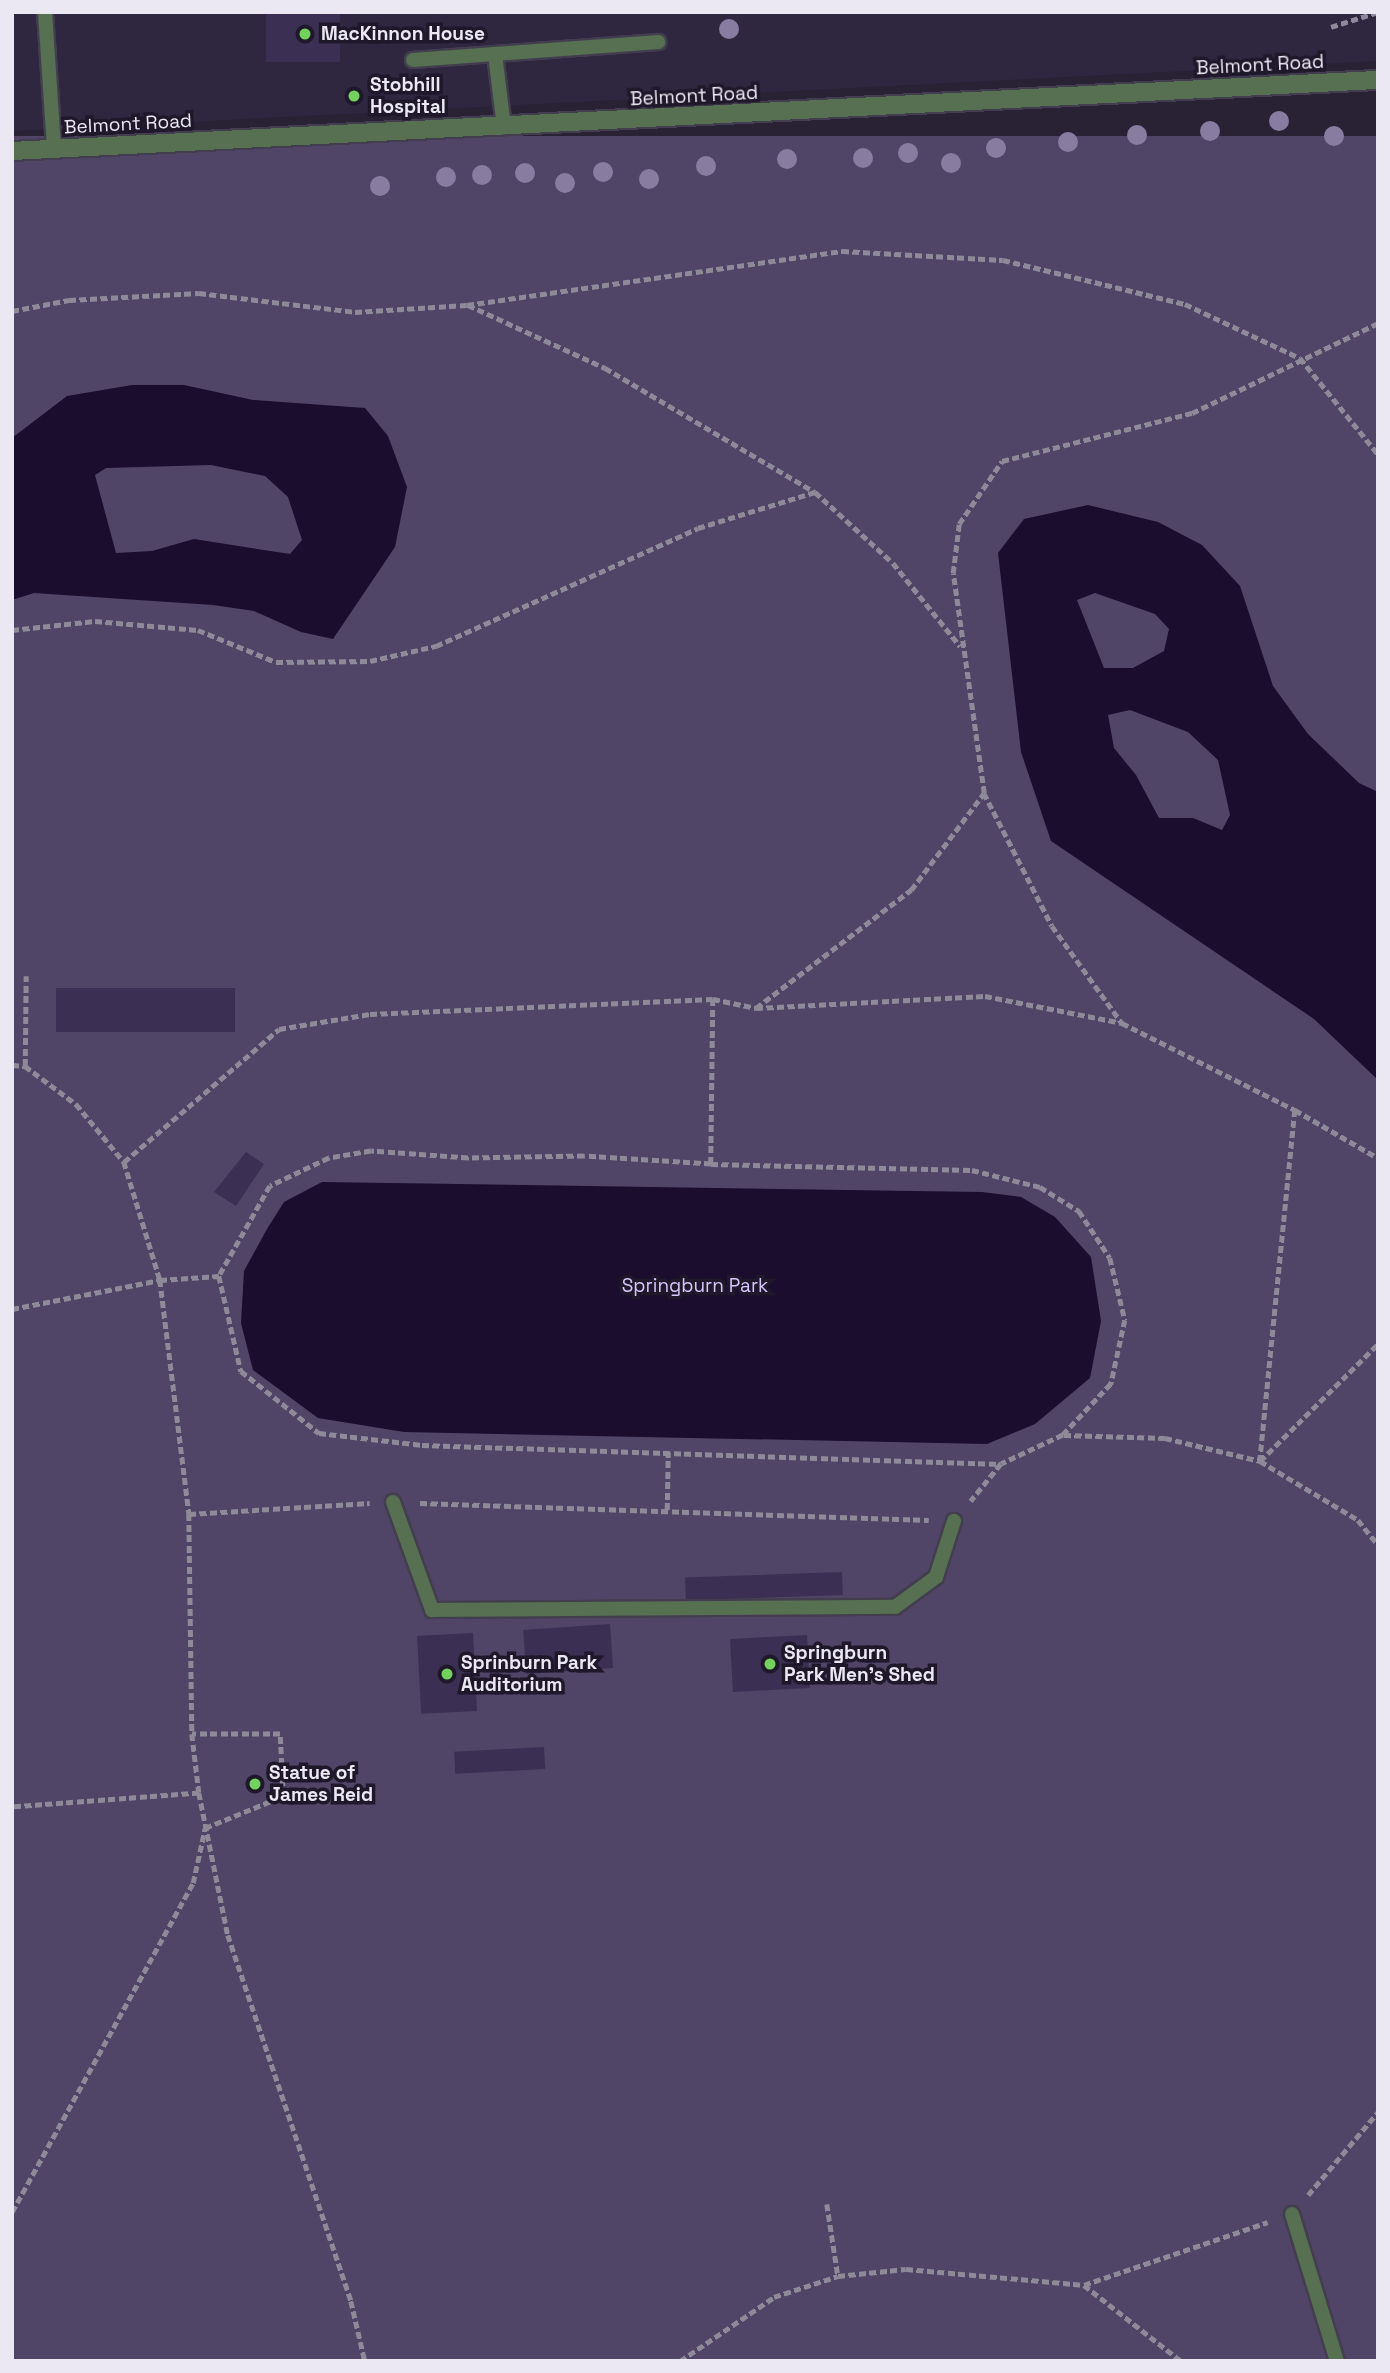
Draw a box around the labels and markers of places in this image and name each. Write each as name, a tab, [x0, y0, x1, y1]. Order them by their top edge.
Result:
place label: MacKinnon House	[321, 23, 485, 45]
marker: MacKinnon House	[295, 24, 315, 44]
place label: Stobhill Hospital	[370, 74, 446, 118]
marker: Stobhill Hospital	[344, 86, 364, 106]
place label: Springburn Park Men's Shed	[784, 1642, 935, 1686]
place label: Sprinburn Park Auditorium	[461, 1652, 597, 1696]
marker: Springburn Park Men's Shed	[762, 1656, 778, 1672]
marker: Sprinburn Park Auditorium	[439, 1666, 455, 1682]
place label: Statue of James Reid	[269, 1762, 373, 1806]
marker: Statue of James Reid	[247, 1776, 263, 1792]

